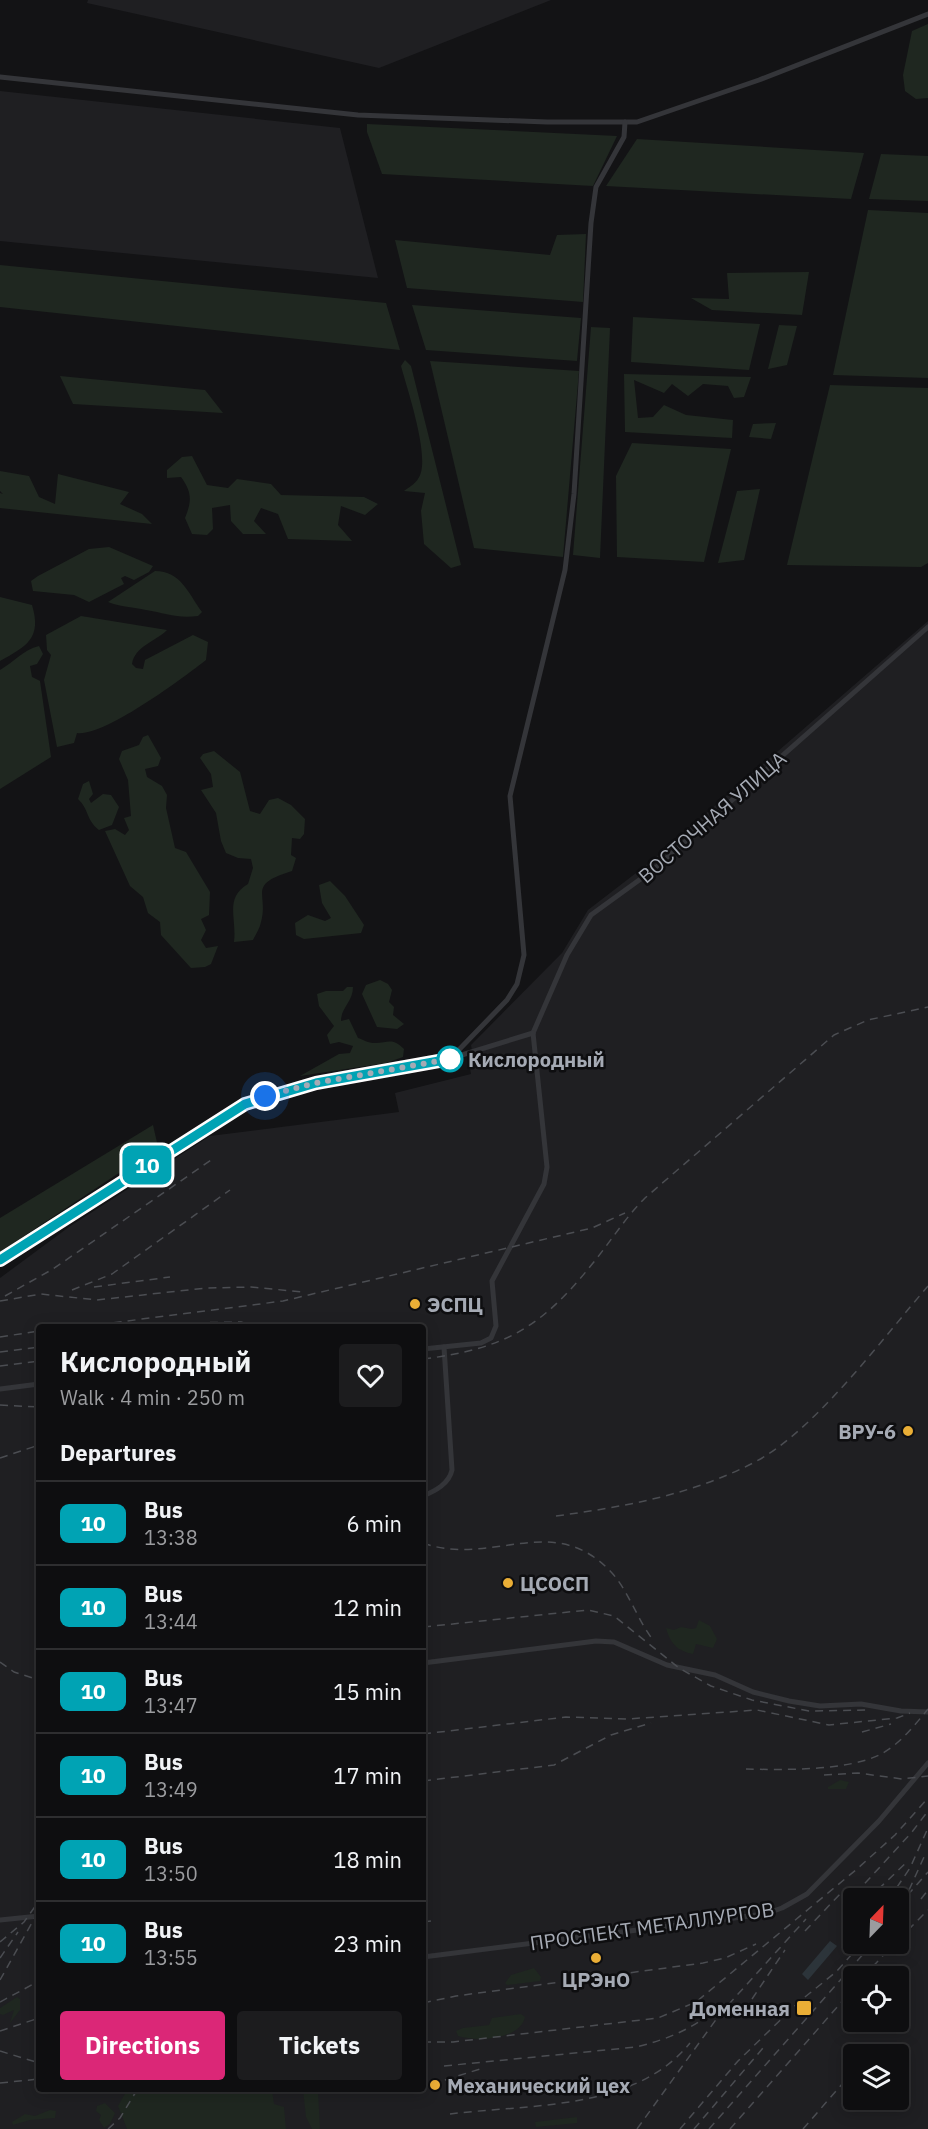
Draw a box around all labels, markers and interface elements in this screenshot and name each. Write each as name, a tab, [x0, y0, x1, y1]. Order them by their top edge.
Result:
street label: ВОСТОЧНАЯ УЛИЦА	[632, 745, 792, 889]
marker: Кислородный	[437, 1046, 463, 1072]
place label: Кислородный	[468, 1046, 605, 1073]
your location	[250, 1081, 280, 1111]
line badge: 10	[120, 1146, 174, 1184]
text: 10	[134, 1151, 160, 1179]
place label: ЭСПЦ	[427, 1291, 483, 1318]
marker: ЭСПЦ	[408, 1297, 422, 1311]
text: Кислородный	[60, 1343, 251, 1380]
button: heart	[339, 1344, 402, 1407]
text: Walk · 4 min · 250 m	[60, 1384, 245, 1411]
place label: ВРУ-6	[838, 1418, 896, 1445]
marker: ВРУ-6	[901, 1424, 915, 1438]
text: Departures	[60, 1438, 176, 1467]
text: Bus	[144, 1495, 183, 1524]
text: 10	[80, 1509, 106, 1537]
text: 6 min	[346, 1509, 402, 1538]
text: 13:38	[144, 1524, 198, 1551]
place label: ЦСОСП	[520, 1570, 589, 1597]
marker: ЦСОСП	[501, 1576, 515, 1590]
text: Bus	[144, 1579, 183, 1608]
text: 10	[80, 1593, 106, 1621]
text: 12 min	[333, 1593, 402, 1622]
text: 13:44	[144, 1608, 198, 1635]
text: Bus	[144, 1663, 183, 1692]
text: 10	[80, 1677, 106, 1705]
text: 15 min	[333, 1677, 402, 1706]
text: 13:47	[144, 1692, 198, 1719]
text: Bus	[144, 1747, 183, 1776]
text: 10	[80, 1761, 106, 1789]
text: 17 min	[333, 1761, 402, 1790]
text: 13:49	[144, 1776, 198, 1803]
text: Bus	[144, 1831, 183, 1860]
text: 10	[80, 1845, 106, 1873]
text: 18 min	[333, 1845, 402, 1874]
text: 13:50	[144, 1860, 198, 1887]
north arrow	[843, 1888, 909, 1954]
map controls	[843, 1888, 909, 2110]
street label: ПРОСПЕКТ МЕТАЛЛУРГОВ	[528, 1895, 776, 1957]
text: Bus	[144, 1915, 183, 1944]
text: 10	[80, 1929, 106, 1957]
text: 23 min	[333, 1929, 402, 1958]
text: 13:55	[144, 1944, 198, 1971]
marker: ЦРЭнО	[589, 1951, 603, 1965]
place label: ЦРЭнО	[562, 1966, 630, 1993]
button: locate	[843, 1966, 909, 2032]
place label: Доменная	[689, 1995, 790, 2022]
marker: Доменная	[795, 1999, 813, 2017]
button: Directions	[60, 2011, 225, 2080]
button: Tickets	[237, 2011, 402, 2080]
button: layers	[843, 2044, 909, 2110]
place label: Механический цех	[447, 2072, 630, 2099]
marker: Механический цех	[428, 2078, 442, 2092]

